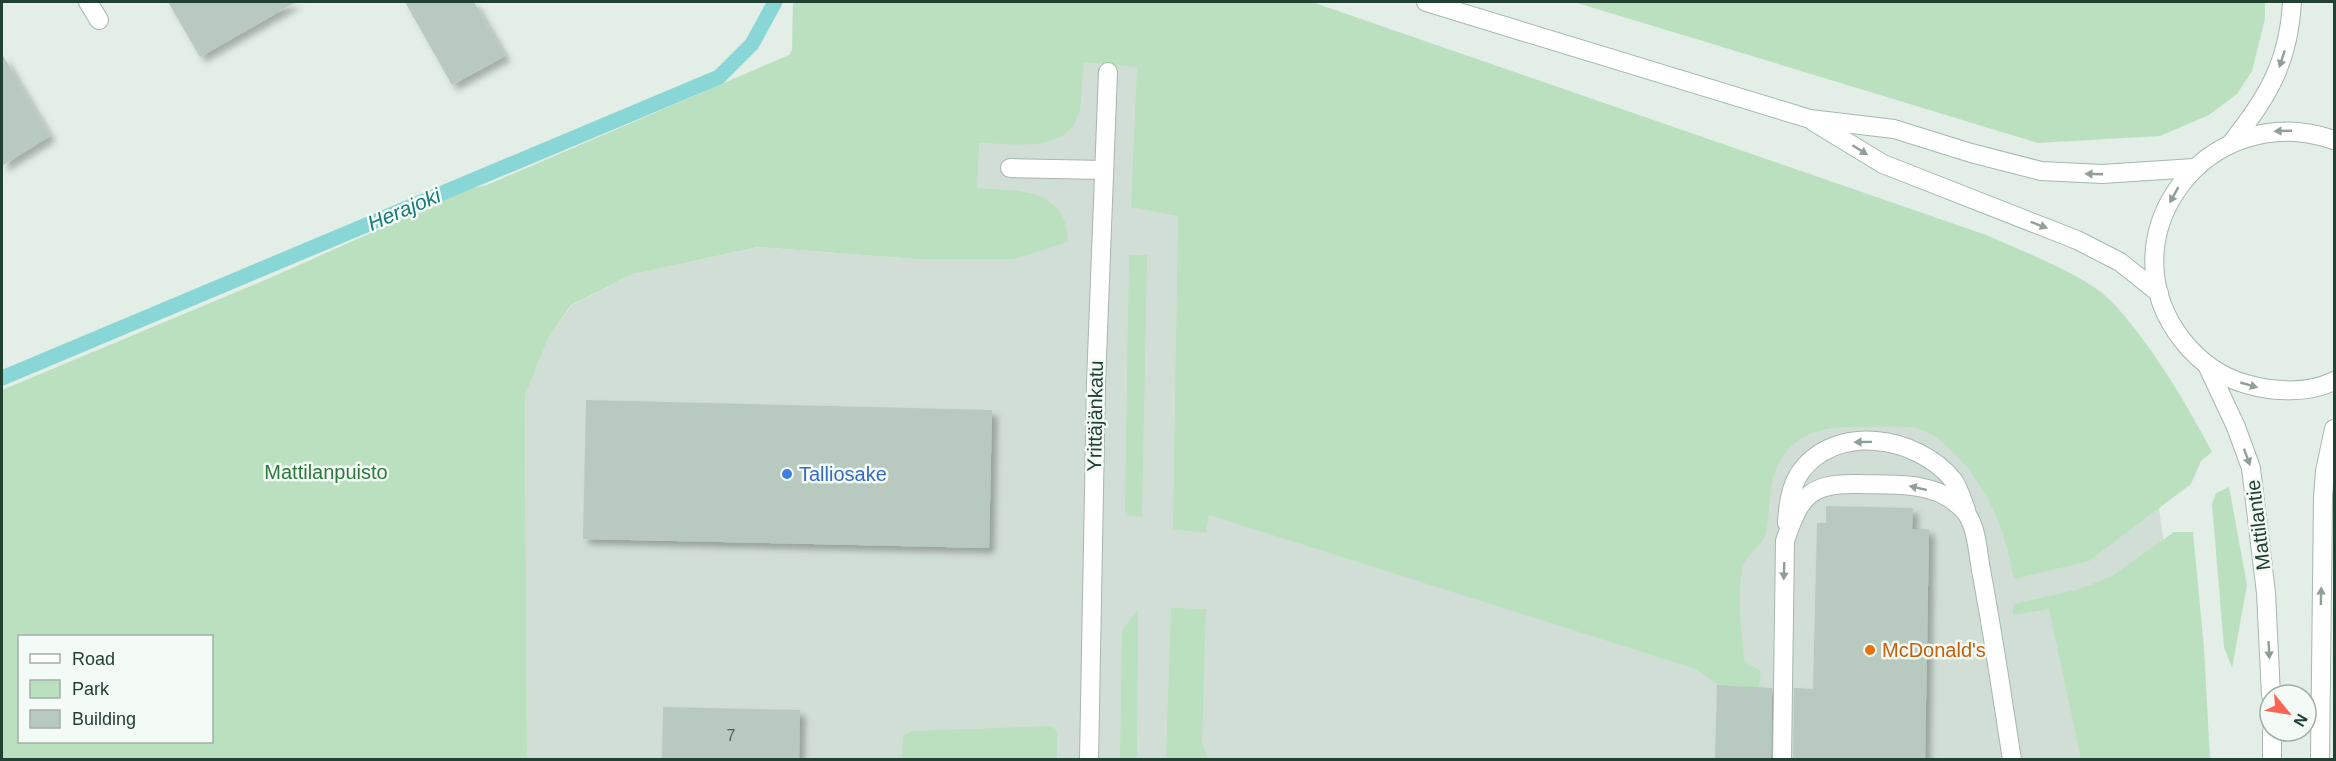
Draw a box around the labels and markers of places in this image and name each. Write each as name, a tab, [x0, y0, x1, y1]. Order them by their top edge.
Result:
place label: Talliosake	[799, 463, 887, 485]
marker: Talliosake	[780, 467, 794, 481]
place label: McDonald's	[1882, 639, 1986, 661]
marker: McDonald's	[1863, 643, 1877, 657]

